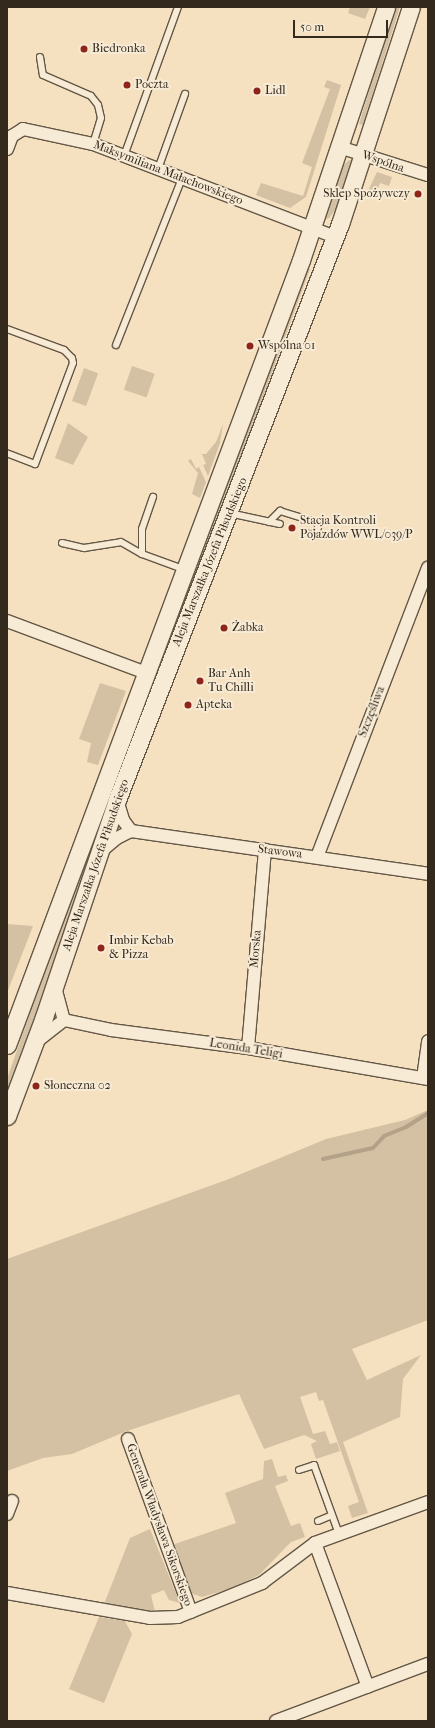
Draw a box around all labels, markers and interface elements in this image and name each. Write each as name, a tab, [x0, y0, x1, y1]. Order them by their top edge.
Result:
scale bar	[295, 12, 390, 38]
text: 50 m	[300, 20, 324, 34]
place label: Biedronka	[92, 42, 145, 56]
marker: Biedronka	[79, 44, 89, 54]
place label: Poczta	[135, 78, 168, 92]
marker: Poczta	[122, 80, 132, 90]
place label: Lidl	[265, 84, 286, 98]
marker: Lidl	[252, 86, 262, 96]
street label: Maksymiliana Małachowskiego	[91, 138, 245, 208]
street label: Wspólna	[360, 148, 406, 176]
place label: Sklep Spożywczy	[323, 187, 410, 201]
marker: Sklep Spożywczy	[413, 189, 423, 199]
place label: Wspólna 01	[258, 339, 315, 353]
marker: Wspólna 01	[245, 341, 255, 351]
street label: Aleja Marszałka Józefa Piłsudskiego	[170, 476, 250, 648]
place label: Stacja Kontroli Pojazdów WWL/039/P	[300, 514, 413, 542]
marker: Stacja Kontroli Pojazdów WWL/039/P	[287, 523, 297, 533]
place label: Żabka	[232, 621, 264, 635]
marker: Żabka	[219, 623, 229, 633]
place label: Bar Anh Tu Chilli	[208, 667, 254, 695]
marker: Bar Anh Tu Chilli	[195, 676, 205, 686]
street label: Szczęśliwa	[356, 684, 388, 740]
place label: Apteka	[196, 698, 232, 712]
marker: Apteka	[183, 700, 193, 710]
street label: Aleja Marszałka Józefa Piłsudskiego	[60, 777, 132, 953]
street label: Stawowa	[257, 842, 303, 862]
street label: Morska	[247, 929, 265, 969]
place label: Imbir Kebab & Pizza	[109, 934, 174, 962]
marker: Imbir Kebab & Pizza	[96, 943, 106, 953]
street label: Leonida Teligi	[208, 1036, 284, 1062]
place label: Słoneczna 02	[44, 1079, 111, 1093]
marker: Słoneczna 02	[31, 1081, 41, 1091]
street label: Generała Władysława Sikorskiego	[123, 1442, 195, 1608]

